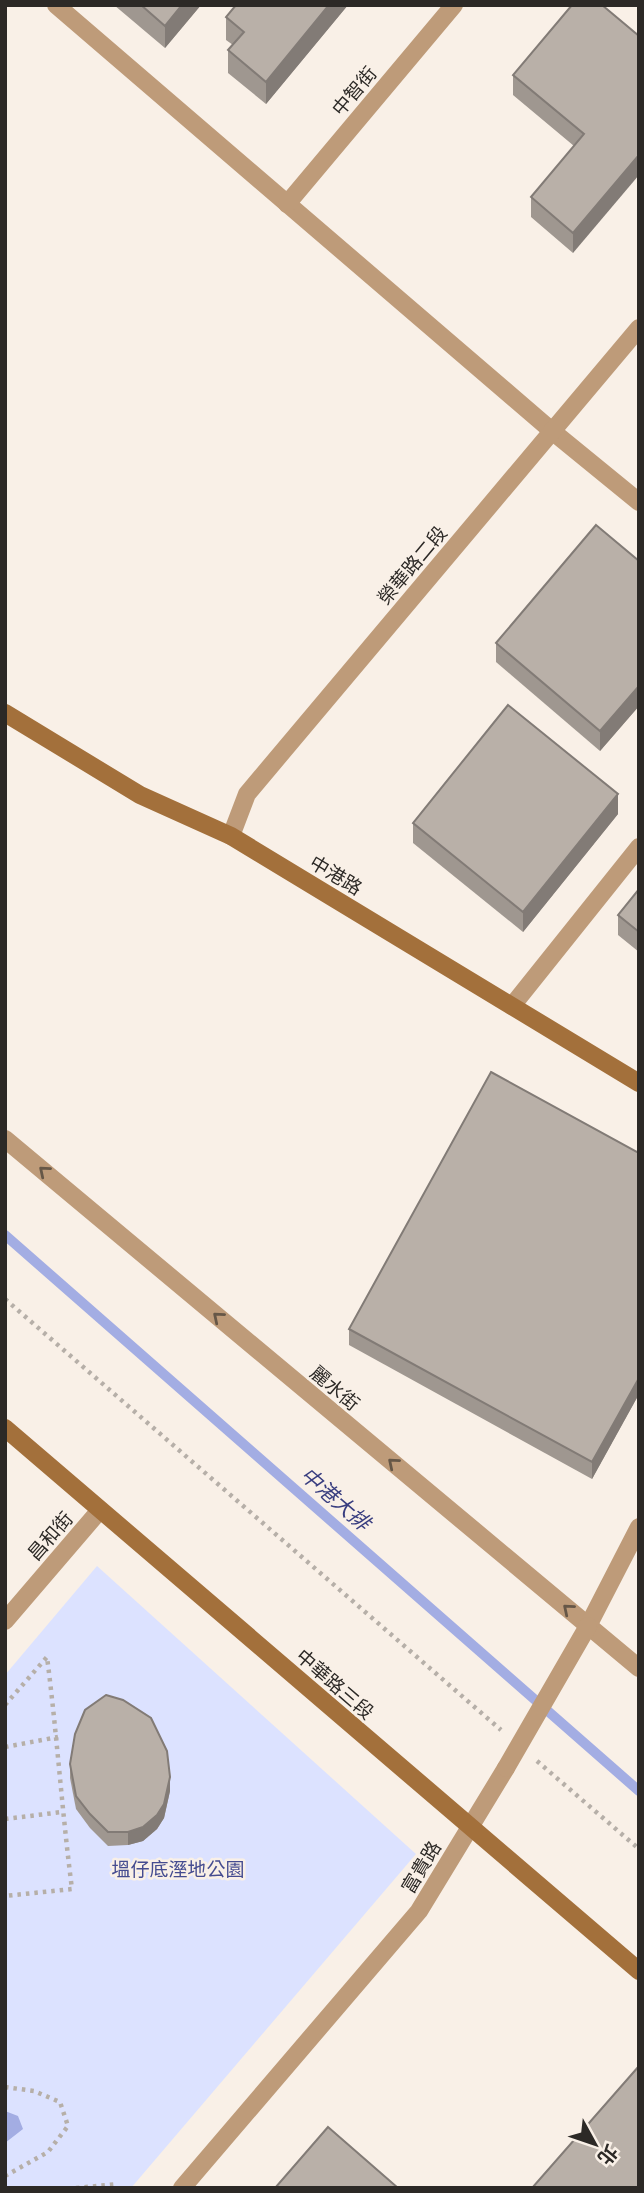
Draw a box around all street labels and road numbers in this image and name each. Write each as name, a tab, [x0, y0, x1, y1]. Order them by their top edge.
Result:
street label: 中智街	[327, 62, 382, 121]
street label: 榮華路二段	[373, 522, 452, 609]
street label: 中港路	[305, 851, 366, 900]
street label: 麗水街	[305, 1361, 364, 1416]
street label: 昌和街	[23, 1507, 78, 1565]
street label: 中華路三段	[291, 1645, 378, 1724]
street label: 富貴路	[397, 1837, 446, 1898]

